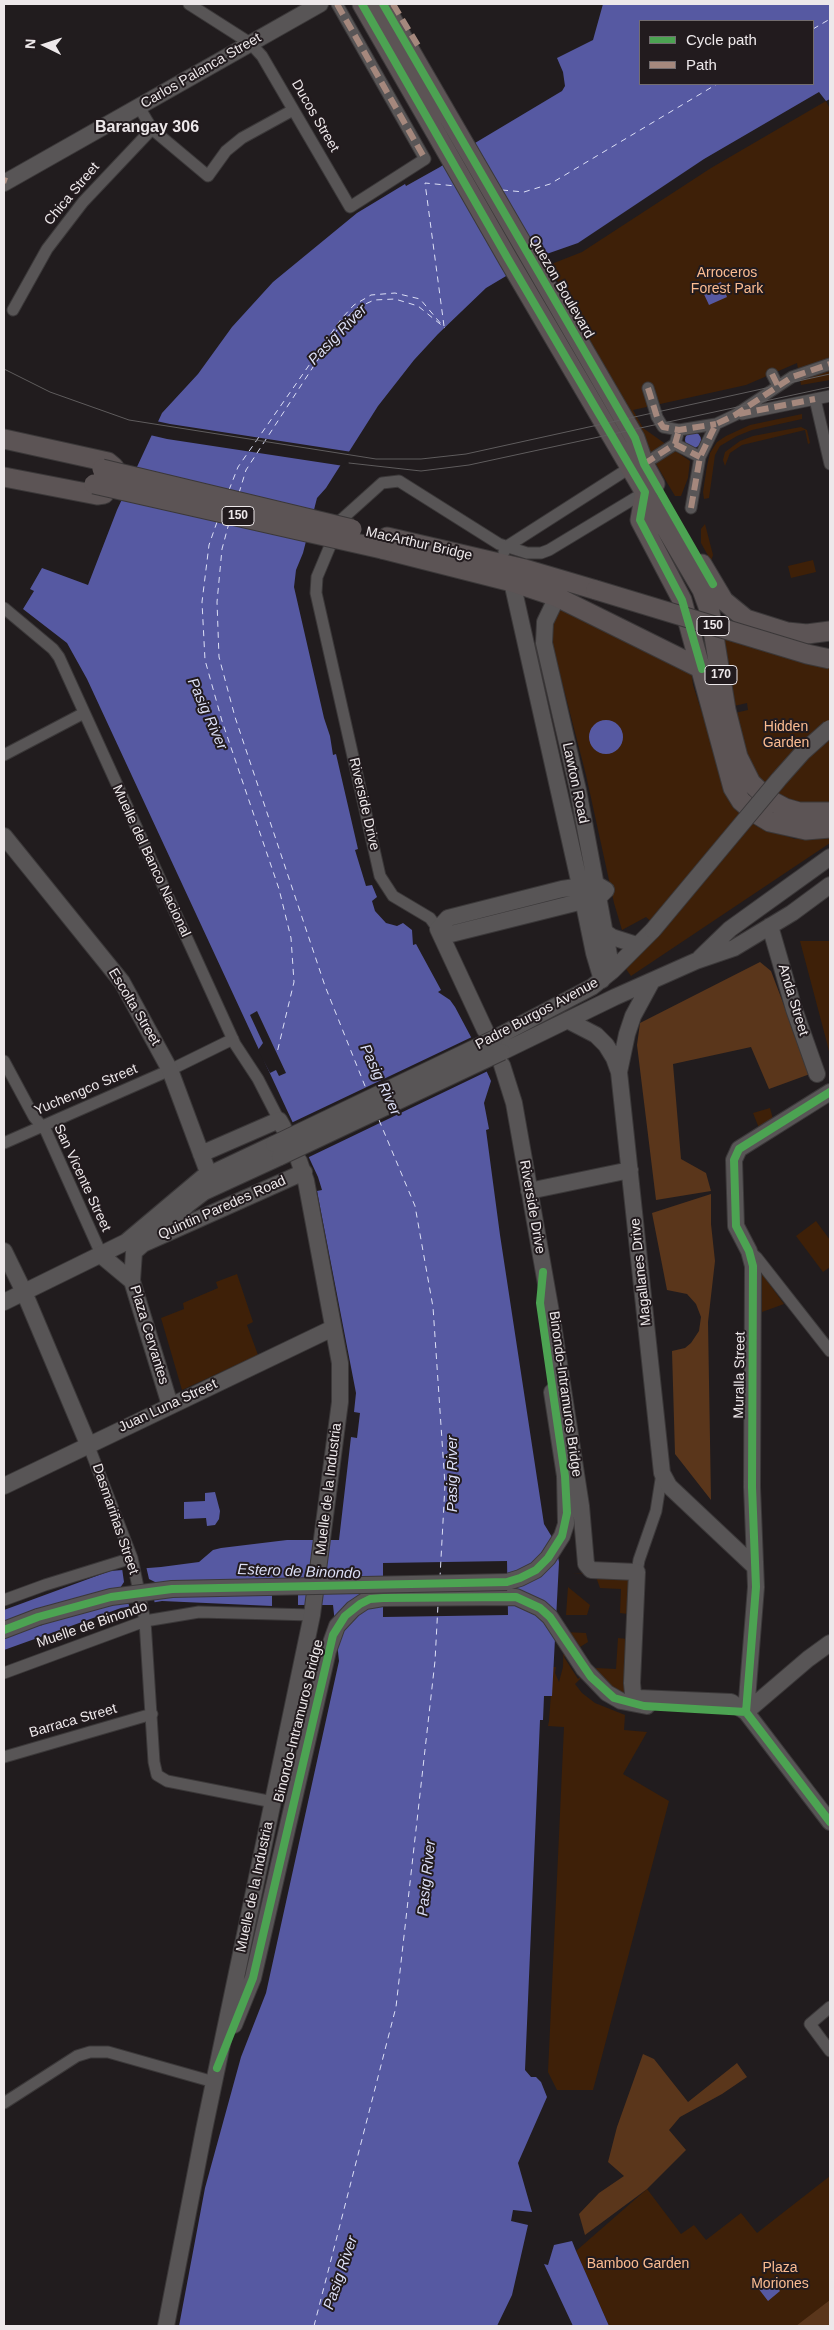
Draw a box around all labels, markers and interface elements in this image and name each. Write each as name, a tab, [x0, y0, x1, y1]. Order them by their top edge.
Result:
north arrow	[20, 20, 70, 70]
legend	[639, 20, 814, 85]
street label: Carlos Palanca Street	[138, 30, 264, 112]
text: Cycle path	[686, 31, 757, 48]
text: N	[22, 38, 38, 50]
text: Path	[686, 56, 717, 73]
street label: Ducos Street	[287, 77, 343, 155]
district label: Barangay 306	[95, 118, 199, 138]
street label: Chica Street	[41, 159, 103, 229]
street label: Quezon Boulevard	[525, 233, 597, 341]
park label: Arroceros Forest Park	[691, 265, 763, 298]
water label: Pasig River	[305, 301, 371, 369]
road number: 150	[222, 506, 254, 526]
street label: MacArthur Bridge	[364, 524, 474, 564]
road number: 150	[697, 616, 729, 636]
road number: 170	[705, 666, 737, 684]
water label: Pasig River	[183, 675, 231, 753]
park label: Hidden Garden	[763, 719, 809, 752]
street label: Lawton Road	[558, 741, 592, 825]
street label: Riverside Drive	[345, 756, 383, 852]
street label: Muelle del Banco Nacional	[108, 782, 194, 940]
street label: Anda Street	[774, 962, 812, 1038]
street label: Escolta Street	[104, 965, 164, 1049]
street label: Padre Burgos Avenue	[473, 974, 601, 1054]
water label: Pasig River	[356, 1041, 404, 1119]
street label: Yuchengco Street	[32, 1061, 140, 1119]
street label: San Vicente Street	[50, 1122, 114, 1234]
street label: Riverside Drive	[515, 1159, 549, 1255]
street label: Quintin Paredes Road	[156, 1172, 288, 1244]
street label: Magallanes Drive	[627, 1217, 655, 1327]
street label: Plaza Cervantes	[126, 1283, 172, 1387]
street label: Binondo-Intramuros Bridge	[545, 1310, 585, 1478]
street label: Muralla Street	[731, 1331, 749, 1419]
street label: Juan Luna Street	[116, 1376, 220, 1436]
street label: Muelle de la Industria	[313, 1422, 345, 1556]
water label: Pasig River	[444, 1436, 462, 1512]
street label: Dasmariñas Street	[88, 1461, 142, 1577]
water label: Estero de Binondo	[237, 1561, 361, 1583]
street label: Muelle de Binondo	[34, 1598, 150, 1652]
street label: Binondo-Intramuros Bridge	[271, 1638, 327, 1804]
street label: Barraca Street	[27, 1700, 119, 1742]
street label: Muelle de la Industria	[233, 1820, 277, 1954]
water label: Pasig River	[414, 1839, 440, 1917]
water label: Pasig River	[320, 2234, 362, 2312]
park label: Bamboo Garden	[587, 2256, 689, 2272]
park label: Plaza Moriones	[751, 2260, 809, 2292]

